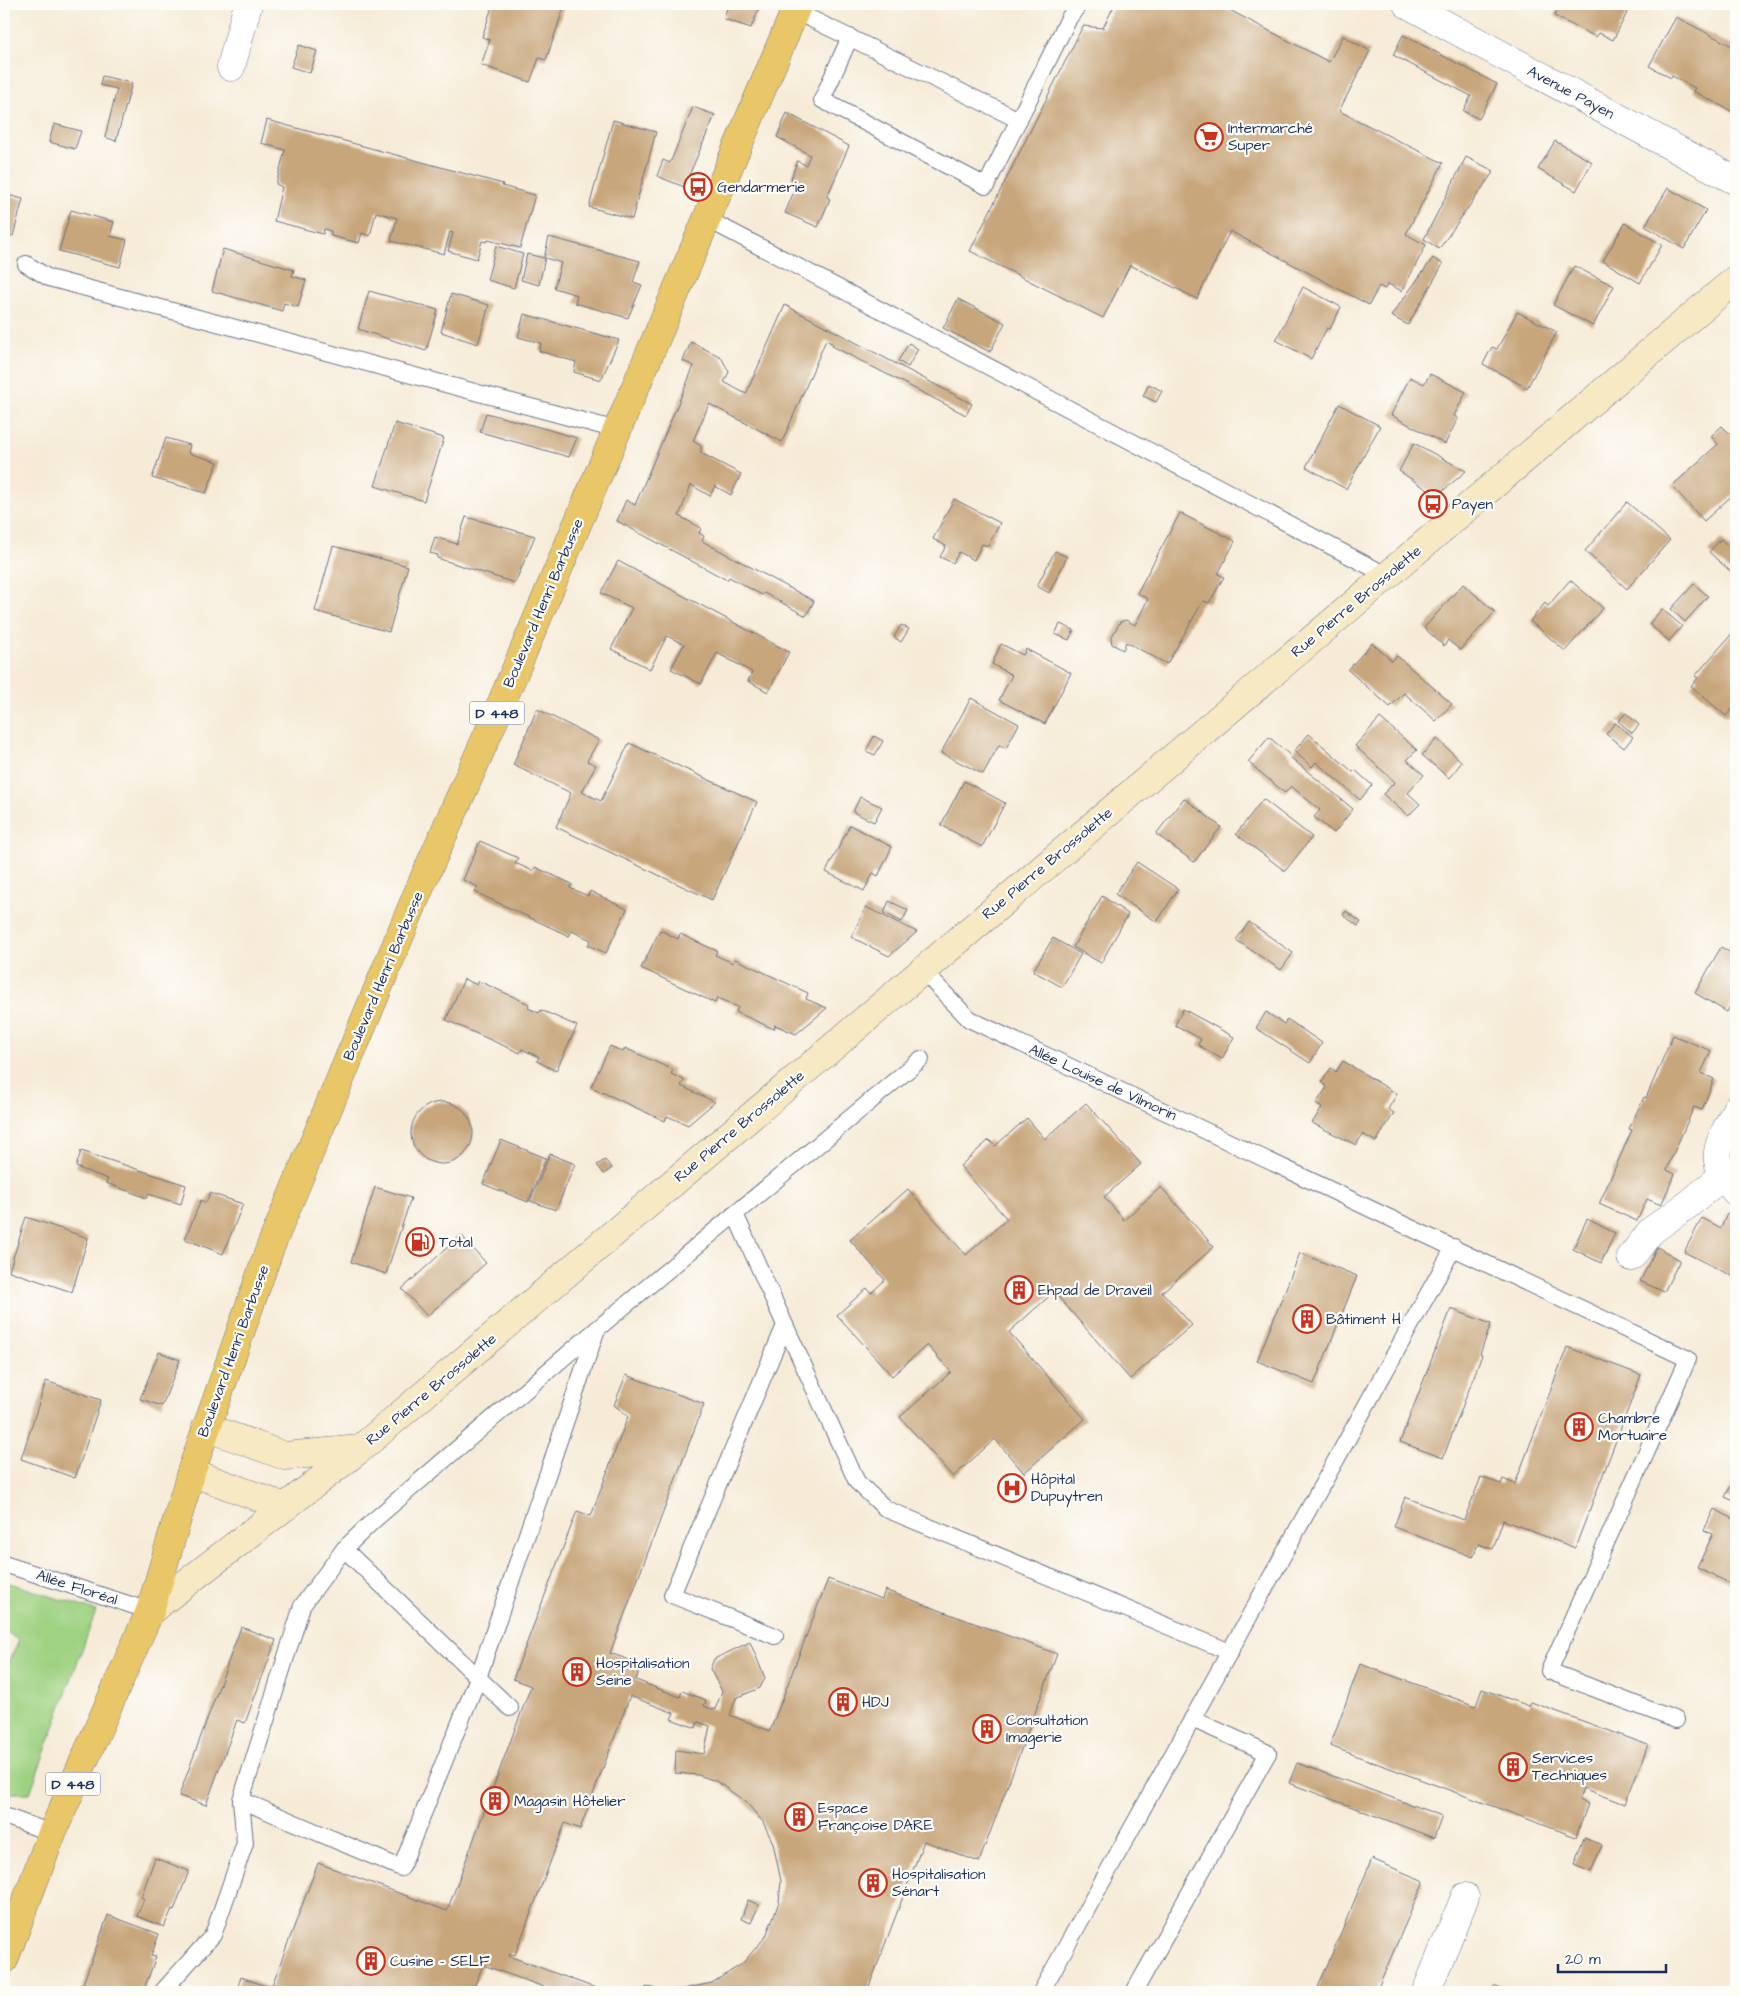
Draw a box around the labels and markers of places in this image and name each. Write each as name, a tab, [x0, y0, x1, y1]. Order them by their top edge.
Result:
place label: Intermarché Super	[1228, 118, 1313, 156]
supermarket icon: Intermarché Super	[1194, 122, 1224, 152]
bus stop icon: Gendarmerie	[683, 172, 713, 202]
place label: Gendarmerie	[717, 177, 805, 198]
bus stop icon: Payen	[1418, 489, 1448, 519]
place label: Payen	[1452, 494, 1494, 516]
fuel station icon: Total	[405, 1227, 435, 1257]
place label: Total	[439, 1232, 473, 1253]
building icon: Ehpad de Draveil	[1004, 1275, 1034, 1305]
place label: Ehpad de Draveil	[1038, 1280, 1152, 1301]
building icon: Bâtiment H	[1292, 1304, 1322, 1334]
place label: Bâtiment H	[1326, 1309, 1401, 1330]
place label: Chambre Mortuaire	[1598, 1408, 1667, 1446]
building icon: Chambre Mortuaire	[1564, 1412, 1594, 1442]
place label: Hôpital Dupuytren	[1031, 1469, 1103, 1508]
hospital icon: Hôpital Dupuytren	[997, 1473, 1027, 1503]
place label: Hospitalisation Seine	[596, 1653, 690, 1691]
building icon: Hospitalisation Seine	[562, 1657, 592, 1687]
building icon: HDJ	[828, 1687, 858, 1717]
place label: HDJ	[862, 1692, 889, 1713]
place label: Consultation Imagerie	[1006, 1710, 1089, 1749]
building icon: Consultation Imagerie	[972, 1714, 1002, 1744]
place label: Services Techniques	[1532, 1748, 1608, 1786]
building icon: Services Techniques	[1498, 1752, 1528, 1782]
building icon: Magasin Hôtelier	[480, 1786, 510, 1816]
place label: Magasin Hôtelier	[514, 1791, 625, 1813]
place label: Espace Françoise DARE	[818, 1798, 933, 1836]
building icon: Espace Françoise DARE	[784, 1802, 814, 1832]
place label: Hospitalisation Sénart	[892, 1864, 986, 1902]
building icon: Hospitalisation Sénart	[858, 1868, 888, 1898]
building icon: Cusine - SELF	[356, 1946, 386, 1976]
place label: Cusine - SELF	[390, 1951, 490, 1972]

